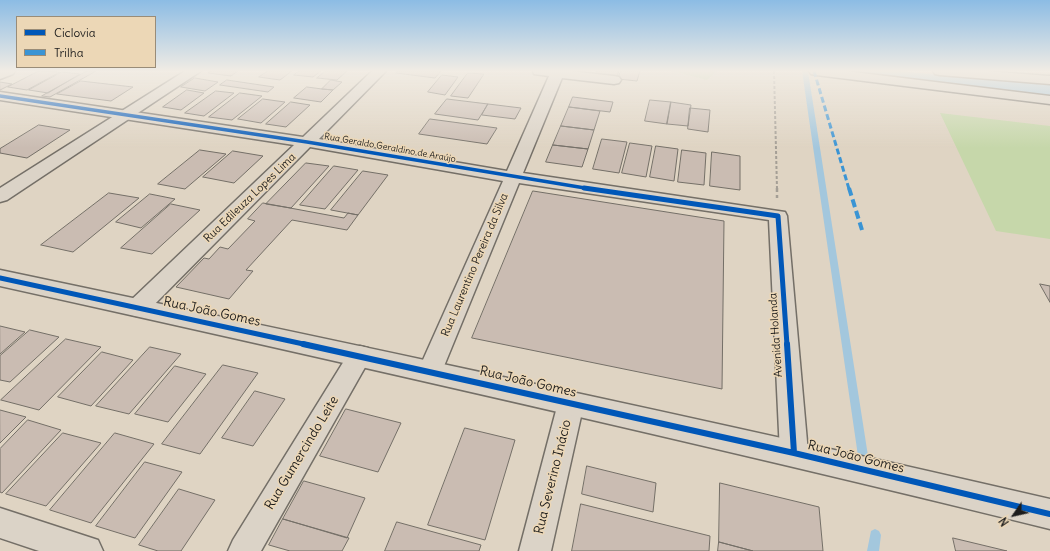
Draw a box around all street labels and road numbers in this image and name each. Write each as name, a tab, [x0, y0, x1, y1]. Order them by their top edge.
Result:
street label: Rua Geraldo Geraldino de Araújo	[323, 131, 457, 165]
street label: Rua Edileuza Lopes Lima	[201, 151, 299, 245]
street label: Rua Laurentino Pereira da Silva	[439, 191, 511, 339]
street label: Avenida Holanda	[766, 292, 786, 378]
street label: Rua João Gomes	[162, 294, 262, 330]
street label: Rua João Gomes	[478, 363, 578, 401]
street label: Rua Gumercindo Leite	[262, 393, 342, 513]
street label: Rua Severino Inácio	[531, 418, 575, 536]
street label: Rua João Gomes	[806, 437, 906, 477]

